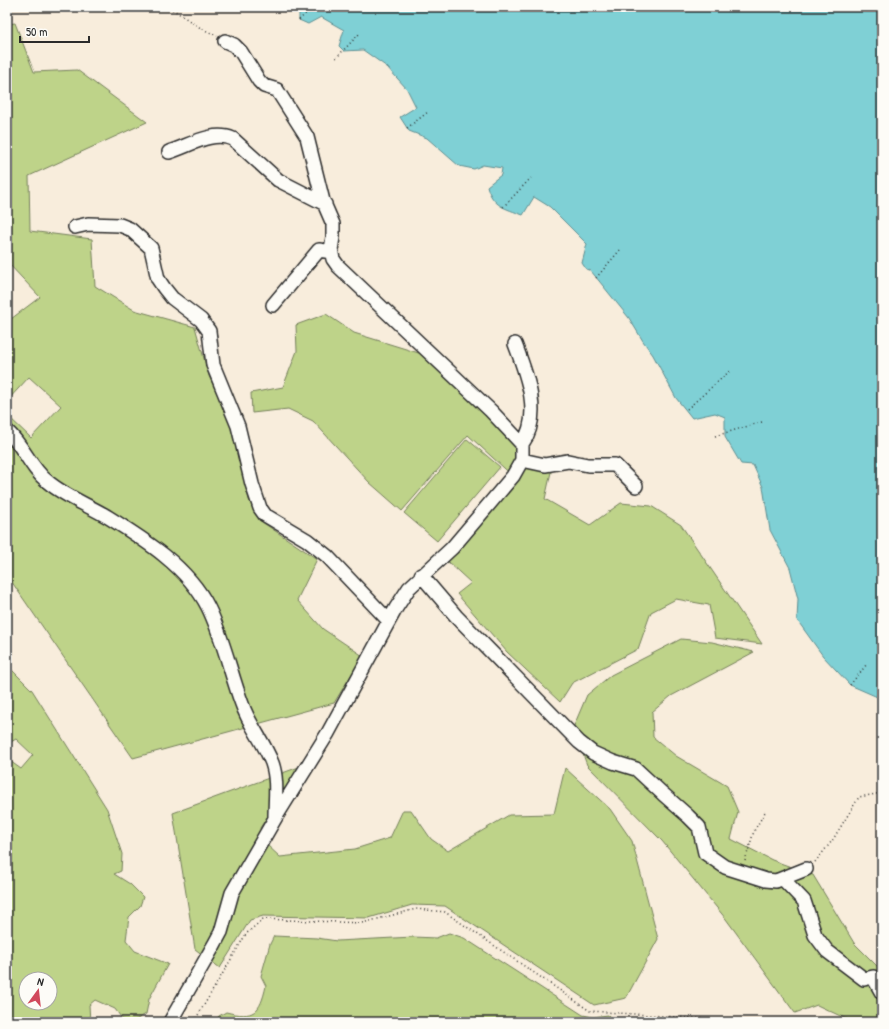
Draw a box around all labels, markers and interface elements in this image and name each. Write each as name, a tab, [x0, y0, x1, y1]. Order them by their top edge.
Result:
scale bar	[20, 18, 89, 44]
text: 50 m	[26, 23, 47, 40]
north arrow	[18, 971, 58, 1011]
text: N	[36, 974, 45, 989]

